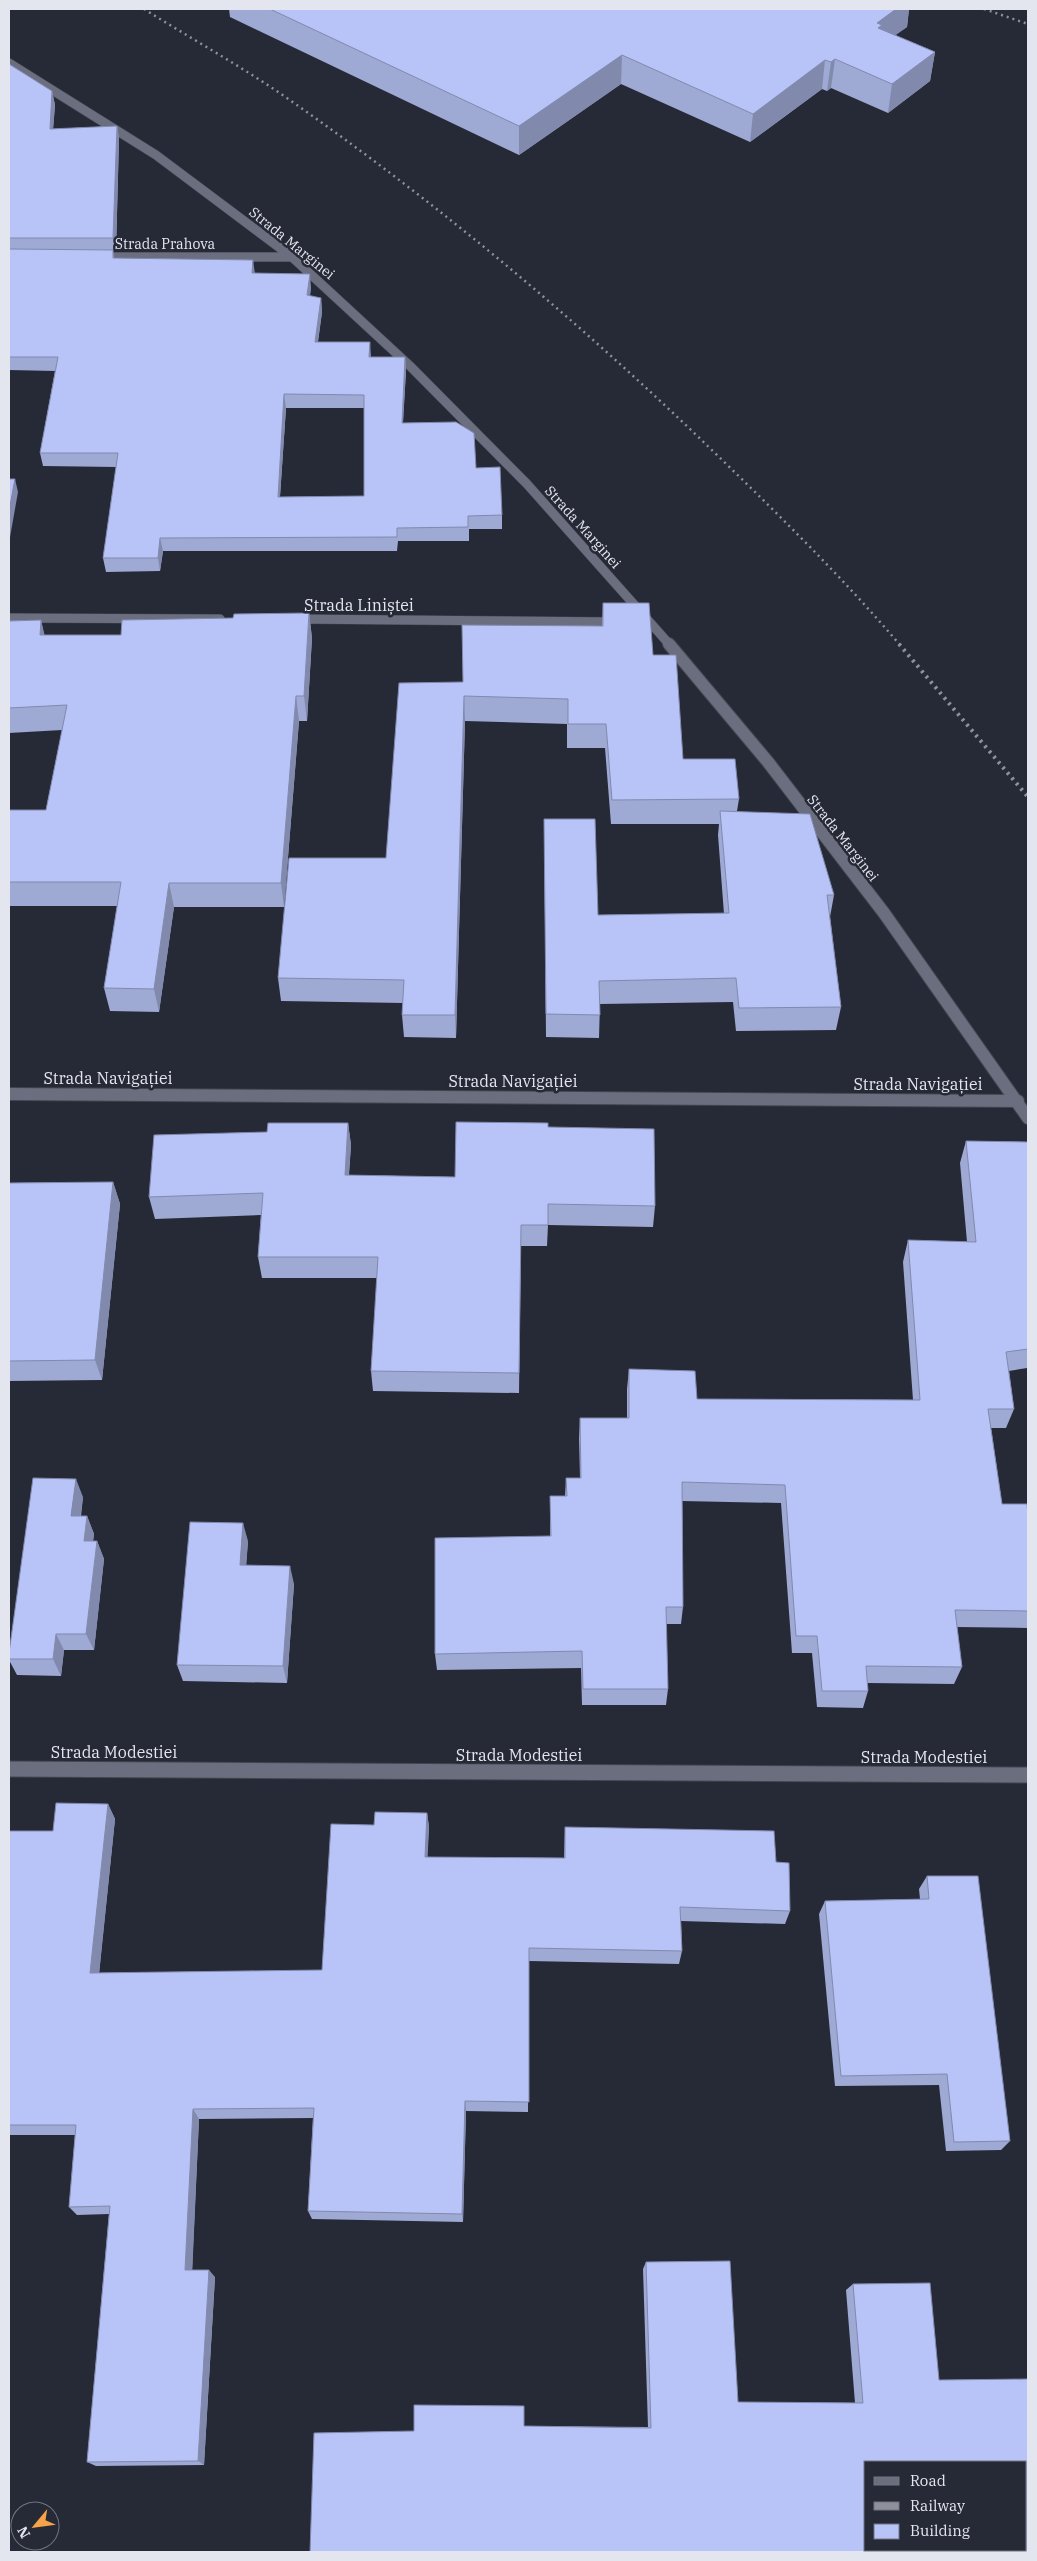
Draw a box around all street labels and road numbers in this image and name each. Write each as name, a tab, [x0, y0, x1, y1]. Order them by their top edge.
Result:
street label: Strada Marginei	[245, 203, 339, 283]
street label: Strada Prahova	[115, 235, 216, 253]
street label: Strada Marginei	[541, 482, 625, 572]
street label: Strada Liniștei	[304, 595, 414, 615]
street label: Strada Marginei	[803, 791, 883, 885]
street label: Strada Navigației	[43, 1068, 173, 1088]
street label: Strada Navigației	[448, 1071, 578, 1091]
street label: Strada Navigației	[853, 1074, 983, 1094]
street label: Strada Modestiei	[51, 1742, 177, 1762]
street label: Strada Modestiei	[456, 1745, 582, 1765]
street label: Strada Modestiei	[861, 1747, 987, 1767]

